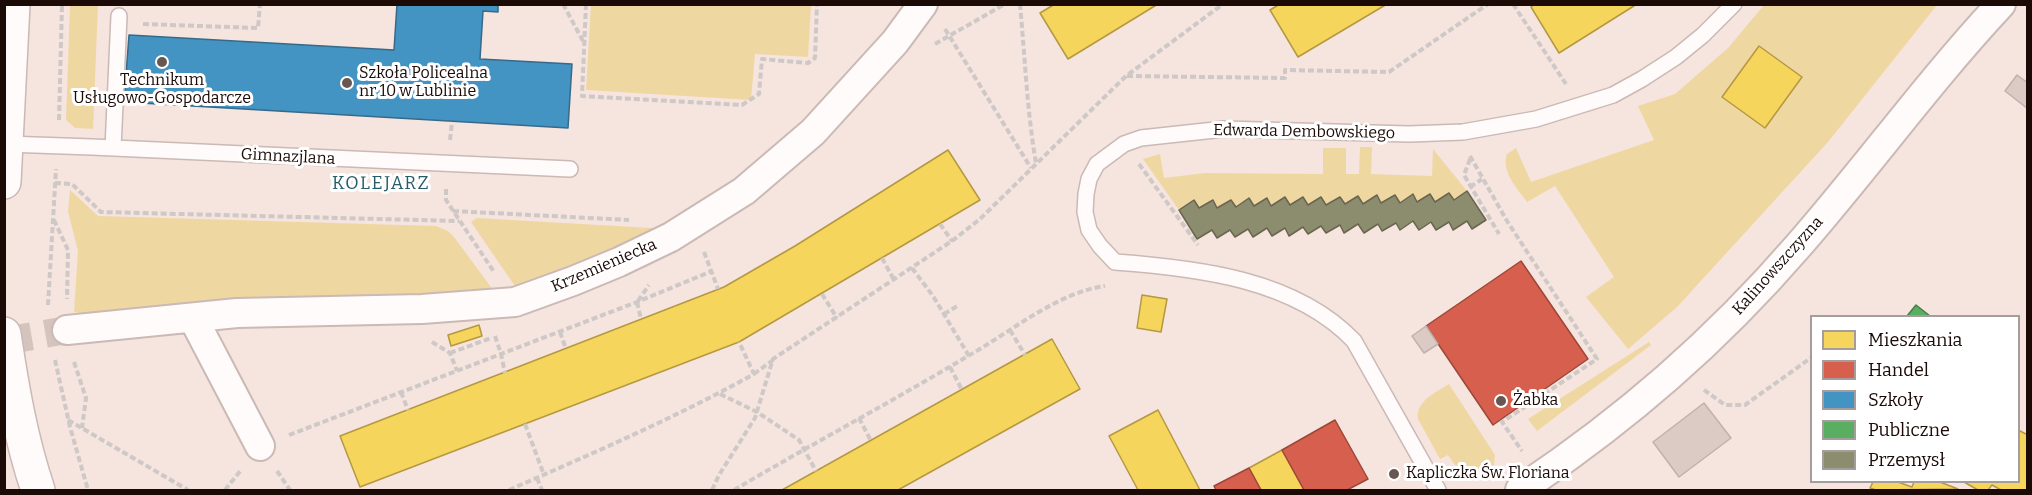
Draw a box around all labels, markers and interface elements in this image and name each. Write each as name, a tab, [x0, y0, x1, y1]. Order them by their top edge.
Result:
marker: Technikum Usługowo-Gospodarcze	[155, 55, 169, 69]
place label: Szkoła Policealna nr 10 w Lublinie	[359, 64, 488, 102]
place label: Technikum Usługowo-Gospodarcze	[73, 71, 251, 109]
marker: Szkoła Policealna nr 10 w Lublinie	[340, 76, 354, 90]
street label: Edwarda Dembowskiego	[1213, 121, 1395, 143]
street label: Gimnazjlana	[240, 145, 336, 169]
district label: KOLEJARZ	[332, 173, 430, 195]
street label: Kalinowszczyzna	[1729, 213, 1827, 319]
street label: Krzemieniecka	[549, 235, 659, 297]
legend	[1810, 315, 2020, 483]
text: Mieszkania	[1868, 329, 1962, 351]
text: Handel	[1868, 359, 1929, 381]
text: Szkoły	[1868, 389, 1923, 411]
place label: Żabka	[1513, 391, 1558, 411]
marker: Żabka	[1494, 394, 1508, 408]
text: Publiczne	[1868, 419, 1950, 441]
text: Przemysł	[1868, 449, 1945, 471]
place label: Kapliczka Św. Floriana	[1406, 464, 1570, 484]
marker: Kapliczka Św. Floriana	[1387, 467, 1401, 481]

